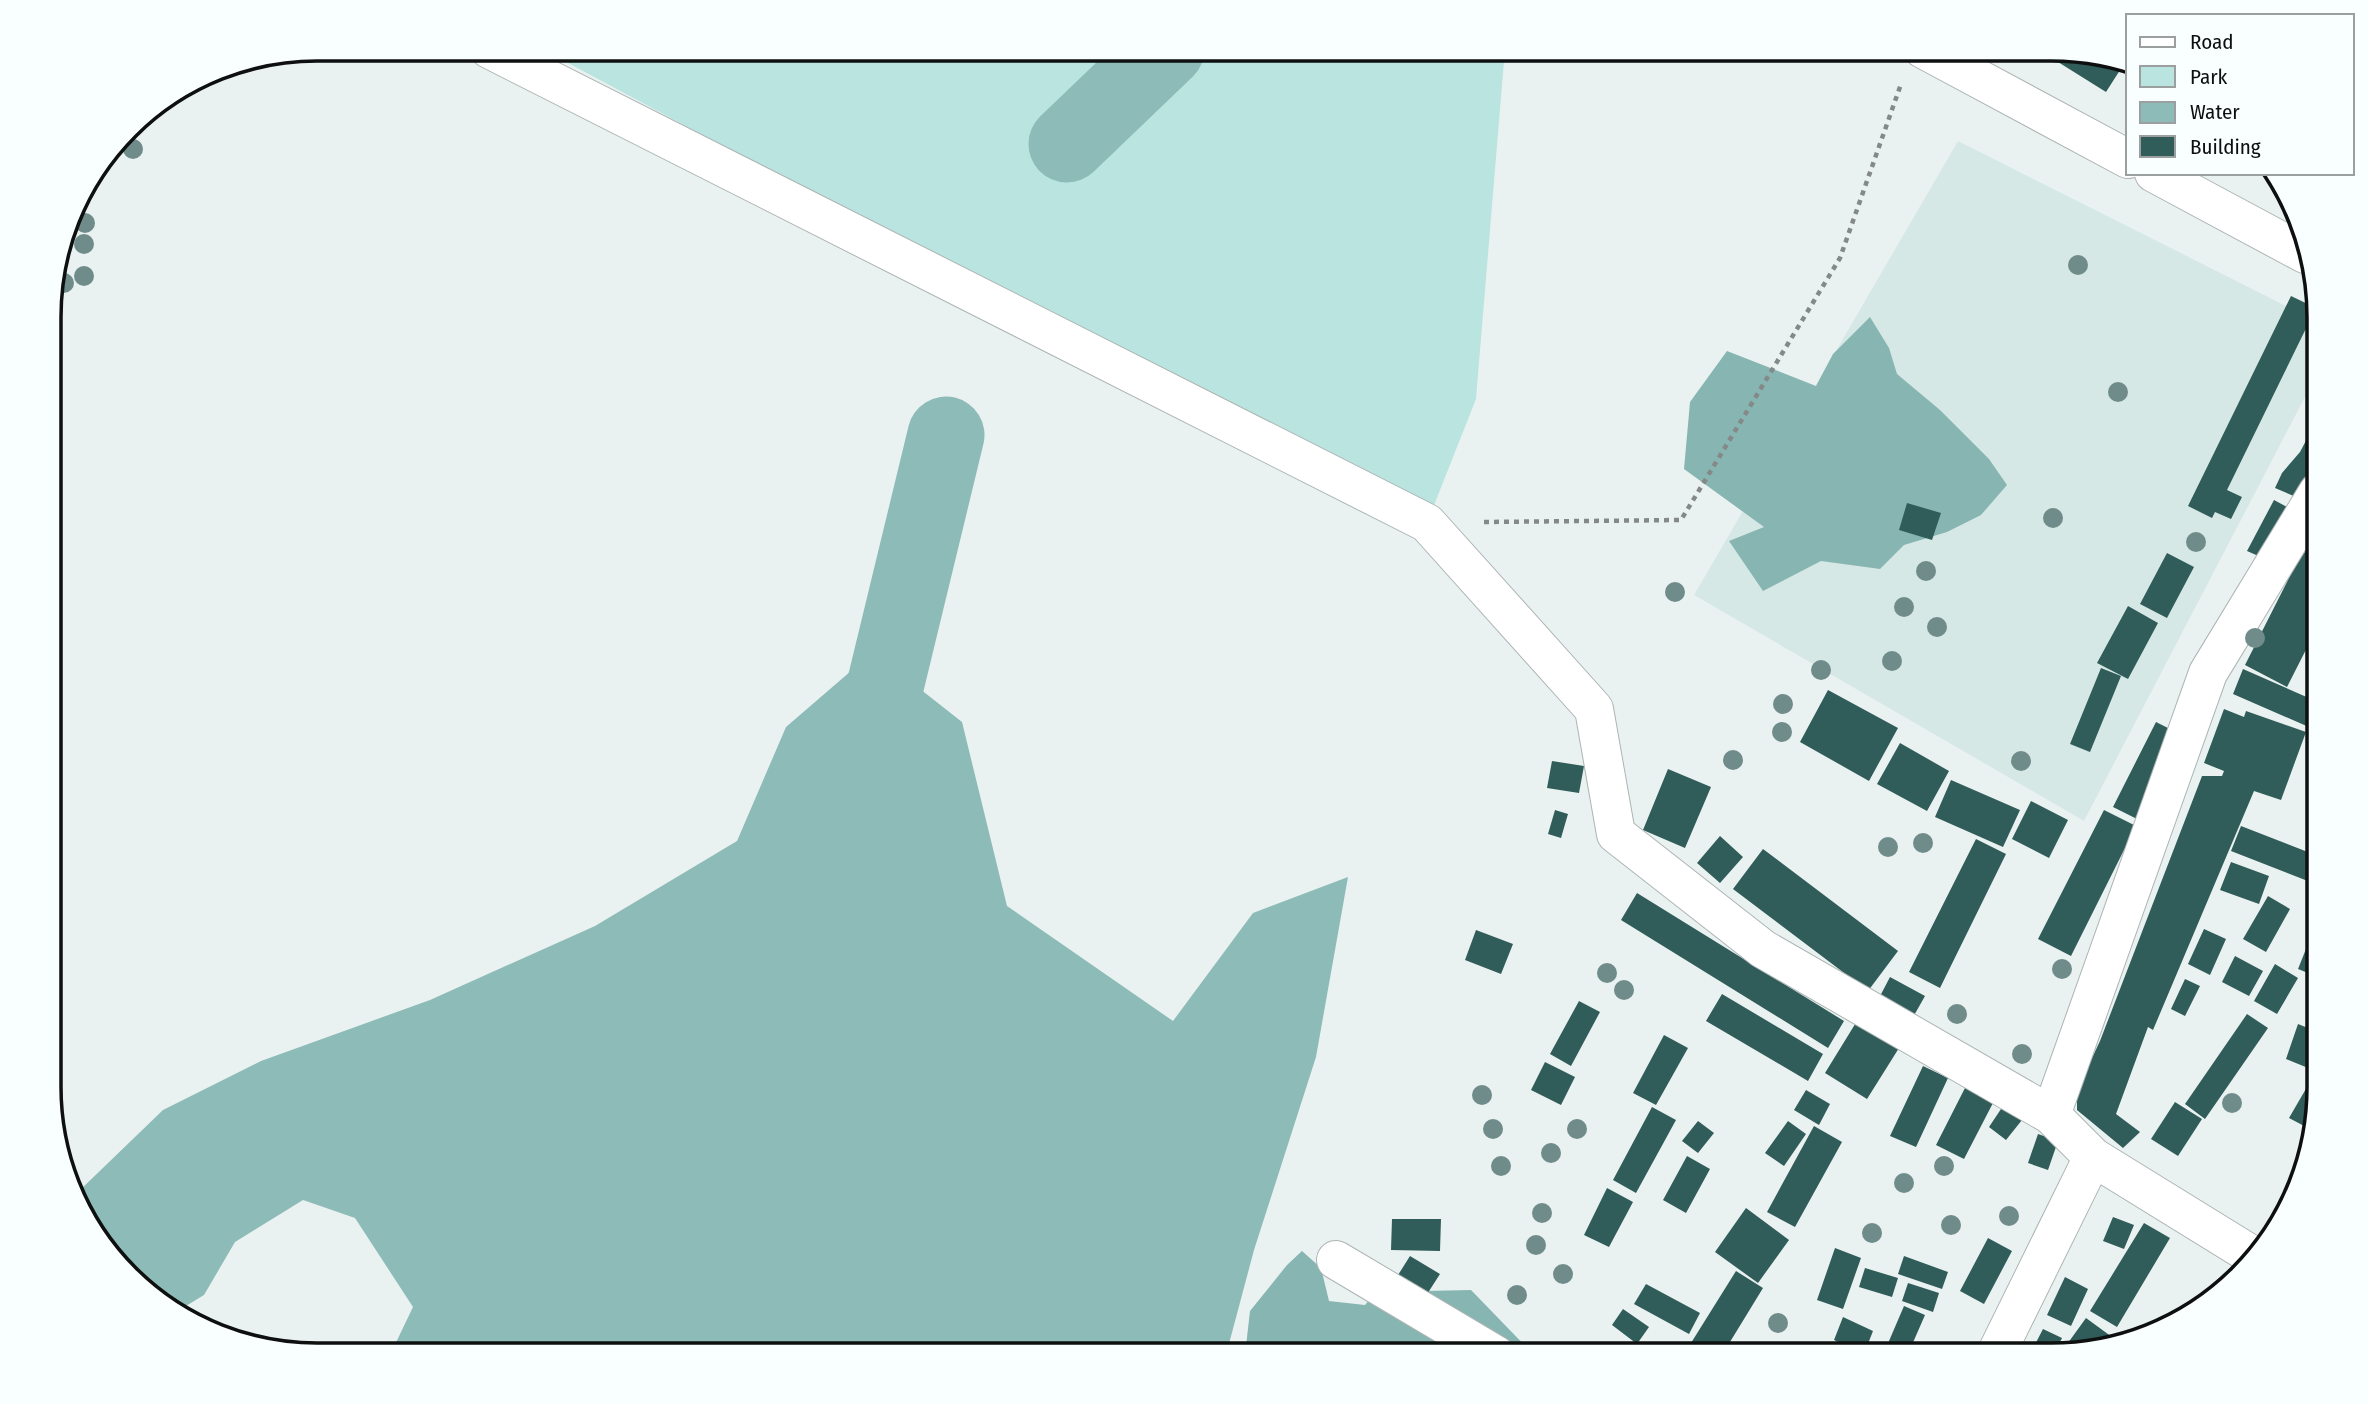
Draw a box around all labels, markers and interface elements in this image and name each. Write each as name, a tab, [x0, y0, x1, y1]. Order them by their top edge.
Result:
legend	[2126, 14, 2354, 175]
text: Road	[2190, 29, 2234, 55]
text: Park	[2190, 64, 2228, 90]
text: Water	[2190, 99, 2240, 125]
text: Building	[2190, 134, 2261, 160]

